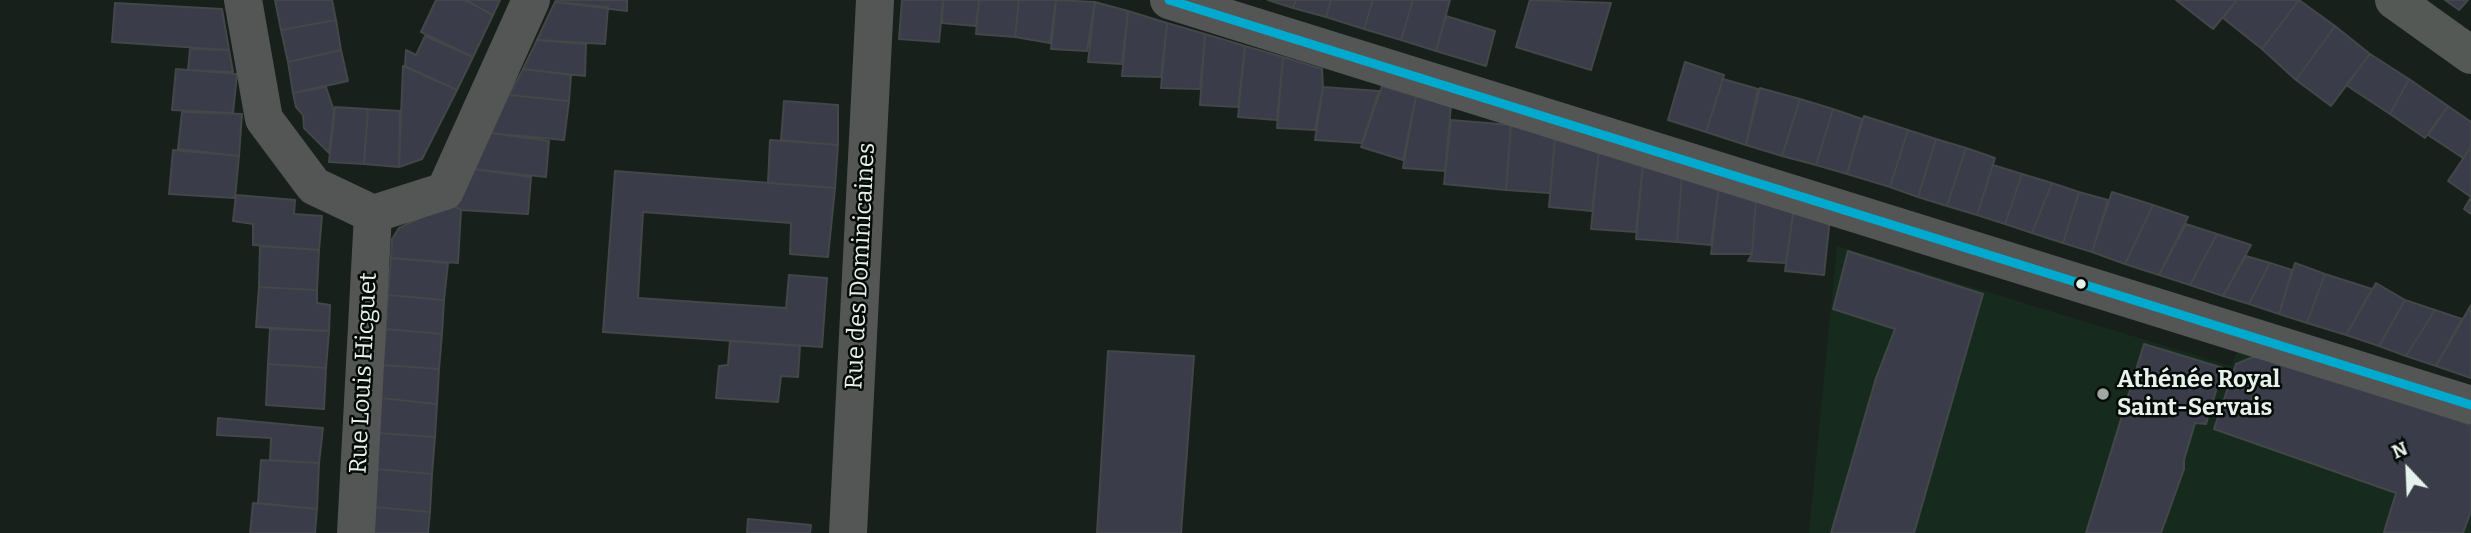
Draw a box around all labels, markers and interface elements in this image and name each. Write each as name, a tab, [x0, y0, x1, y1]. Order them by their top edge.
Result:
street label: Rue des Dominicaines	[840, 142, 882, 390]
street label: Rue Louis Hicguet	[344, 272, 384, 474]
unlabelled marker	[2074, 277, 2088, 291]
place label: Athénée Royal Saint-Servais	[2117, 366, 2280, 422]
marker: Athénée Royal Saint-Servais	[2095, 386, 2111, 402]
north arrow	[2373, 435, 2443, 505]
text: N	[2388, 437, 2411, 464]

